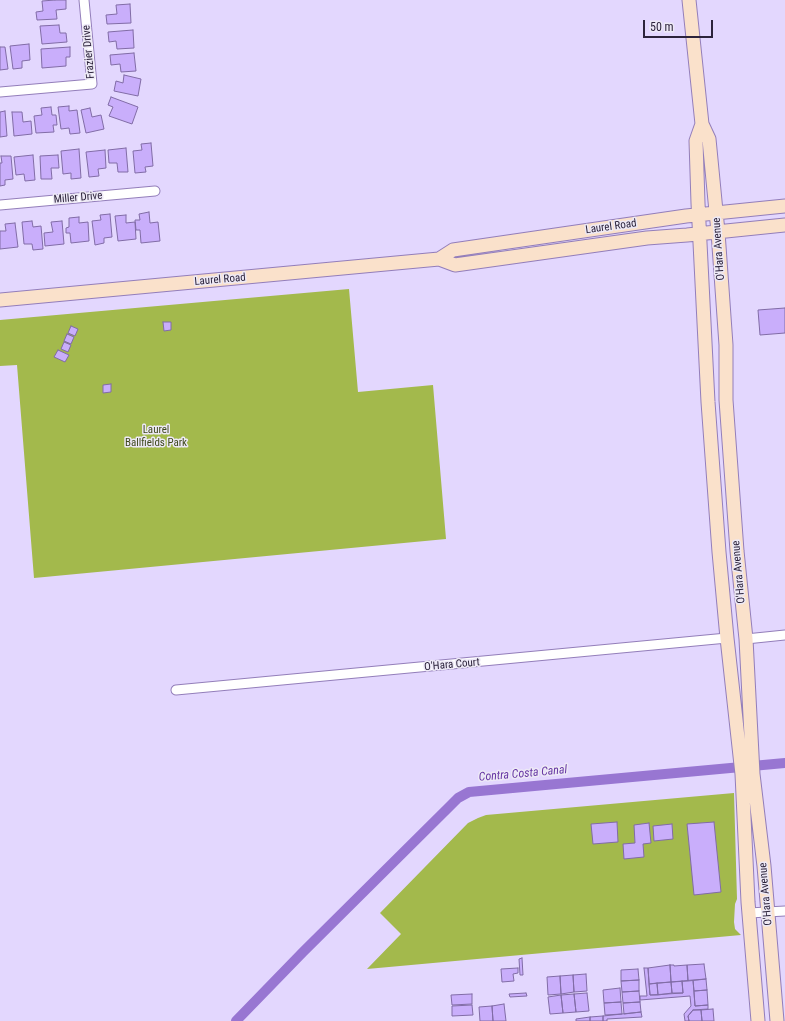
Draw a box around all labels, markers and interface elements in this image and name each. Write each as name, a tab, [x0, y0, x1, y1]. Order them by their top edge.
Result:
scale bar	[645, 12, 715, 38]
text: 50 m	[650, 20, 674, 34]
street label: Frazier Drive	[80, 25, 98, 79]
street label: Miller Drive	[53, 189, 103, 207]
street label: Laurel Road	[585, 217, 637, 237]
street label: O'Hara Avenue	[710, 217, 728, 281]
street label: Laurel Road	[194, 271, 246, 289]
park label: Laurel Ballfields Park	[125, 423, 187, 449]
street label: O'Hara Avenue	[730, 540, 748, 604]
street label: O'Hara Court	[424, 656, 480, 674]
water label: Contra Costa Canal	[478, 763, 568, 785]
street label: O'Hara Avenue	[757, 862, 775, 926]

